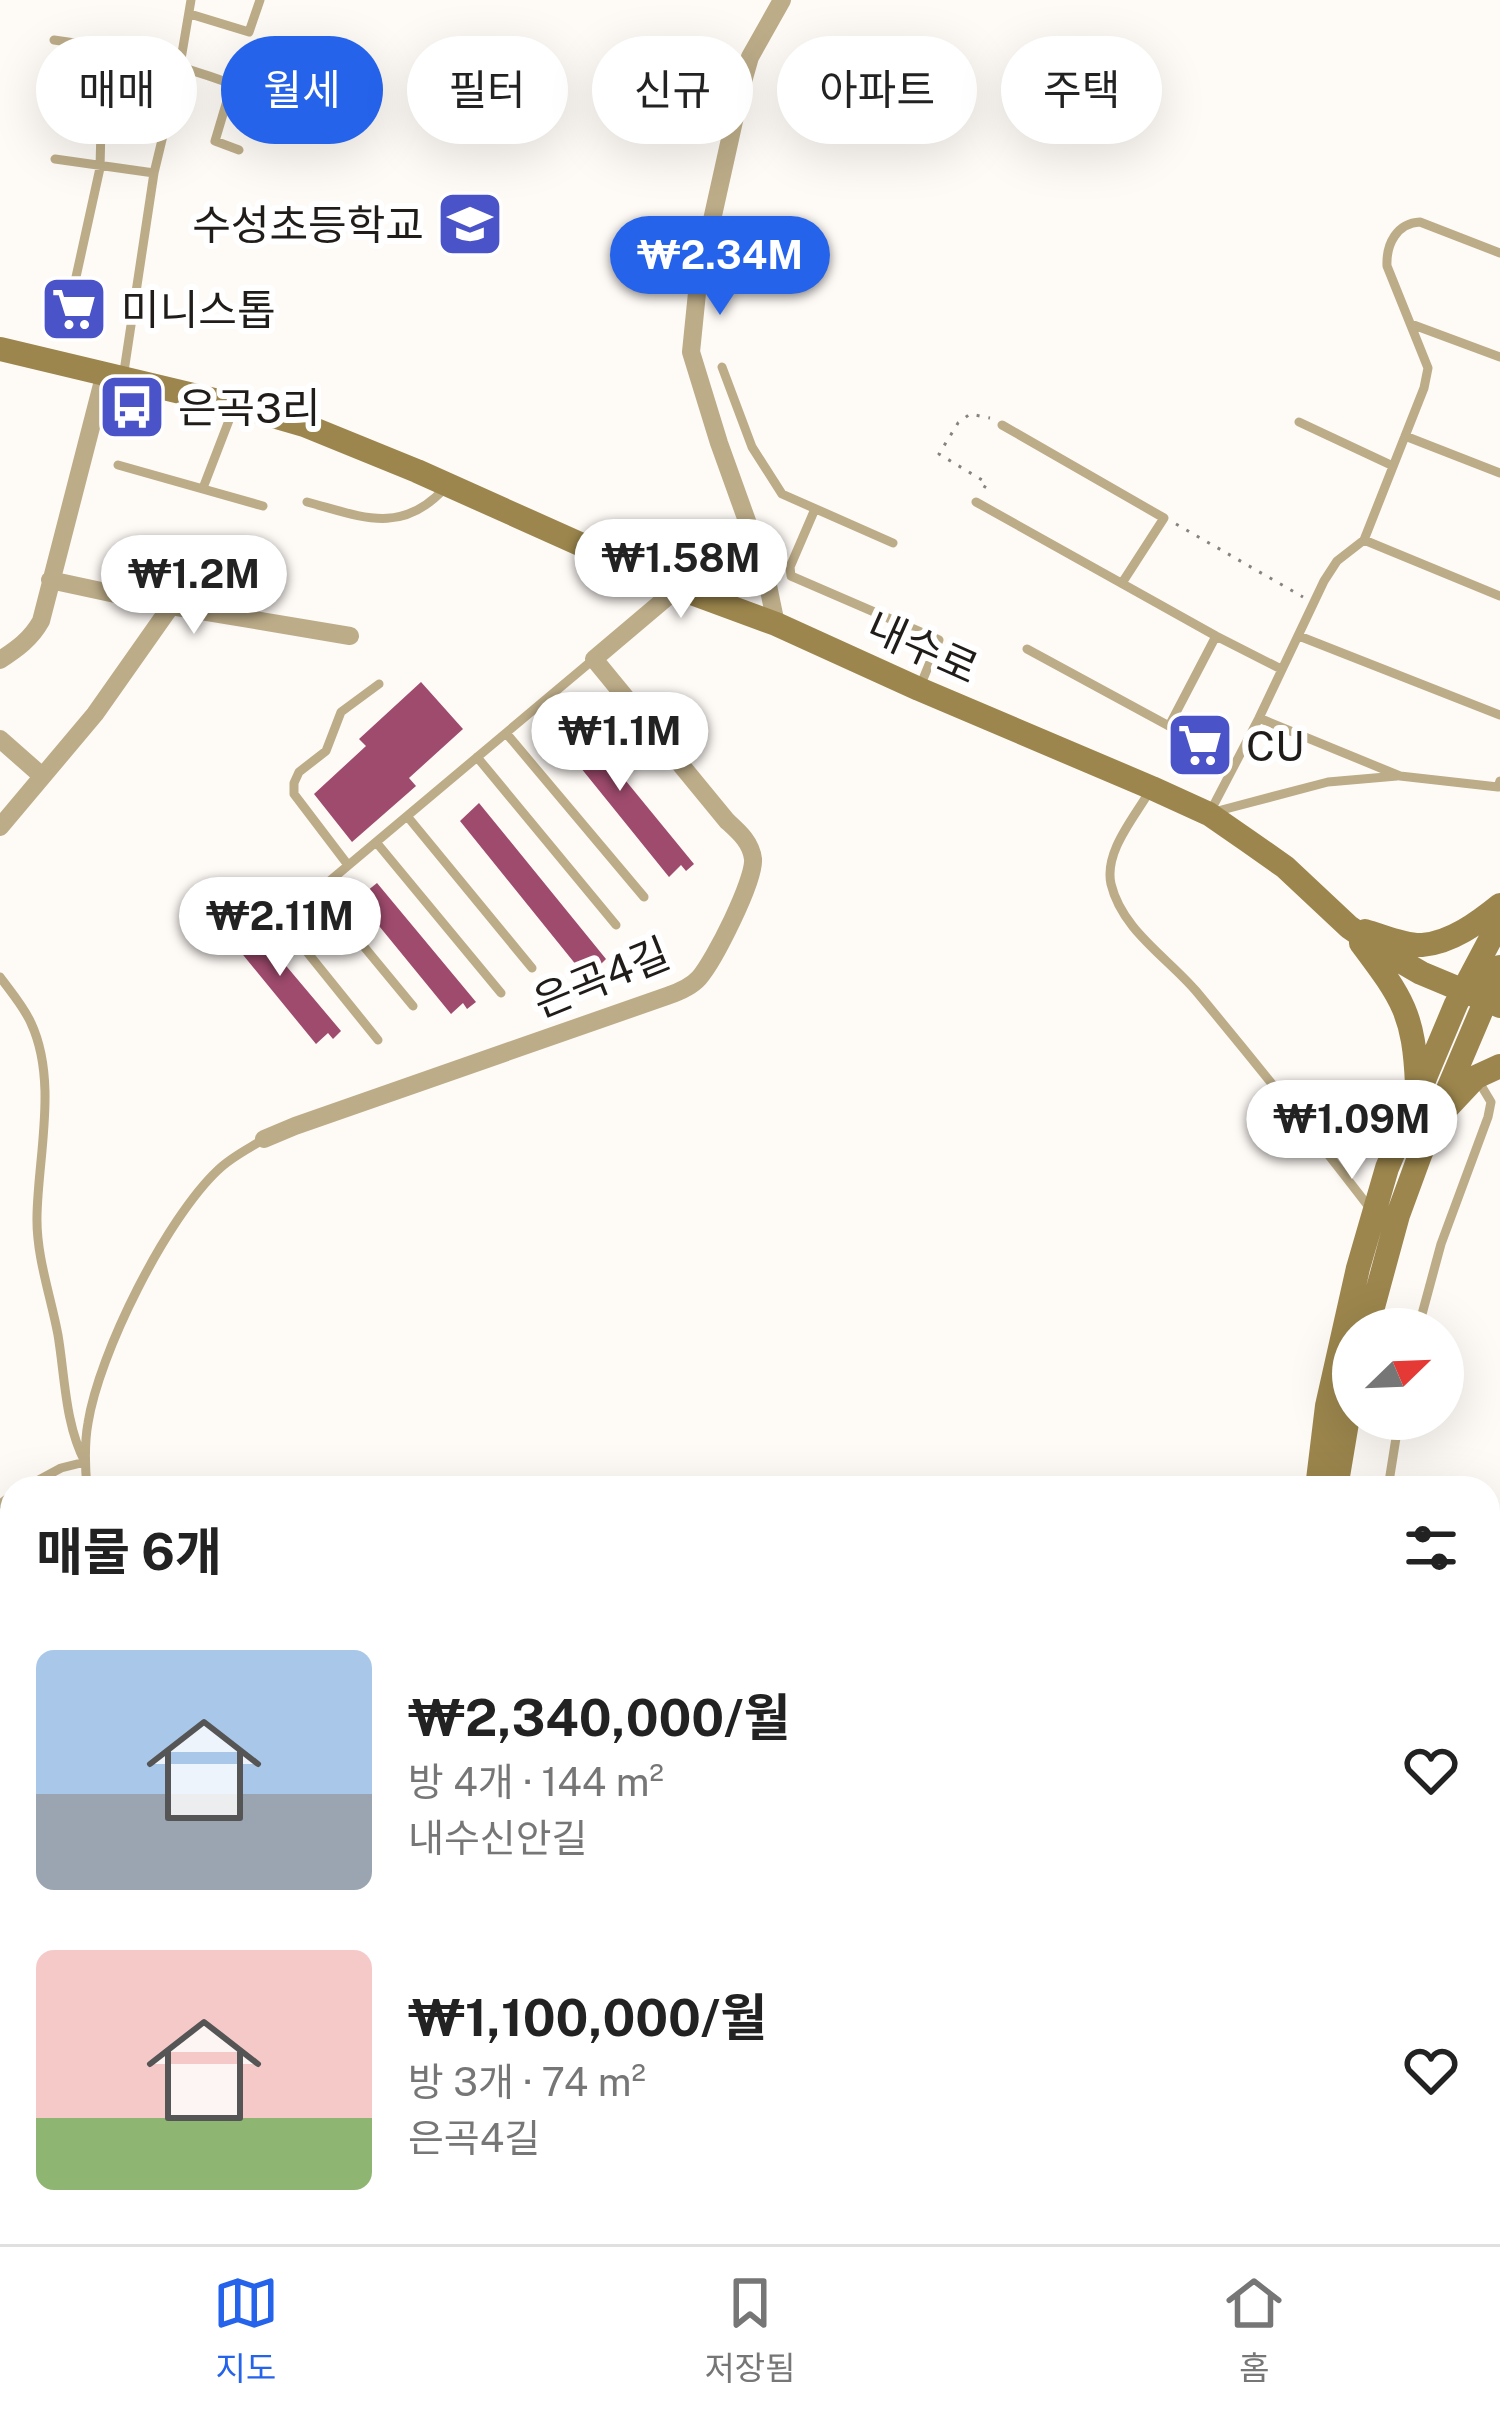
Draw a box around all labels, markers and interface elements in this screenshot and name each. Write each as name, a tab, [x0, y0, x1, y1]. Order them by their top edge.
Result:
chip: 매매	[36, 36, 197, 144]
chip: 월세	[221, 36, 383, 144]
chip: 필터	[407, 36, 568, 144]
chip: 신규	[592, 36, 753, 144]
chip: 아파트	[777, 36, 977, 144]
chip: 주택	[1001, 36, 1162, 144]
school or university icon: 수성초등학교	[435, 189, 505, 259]
place label: 수성초등학교	[192, 200, 424, 249]
pin: ₩2.34M	[622, 216, 818, 318]
text: ₩2.34M	[637, 232, 803, 278]
supermarket icon: 미니스톱	[39, 274, 109, 344]
place label: 미니스톱	[121, 285, 276, 334]
bus stop icon: 은곡3리	[97, 372, 167, 442]
place label: 은곡3리	[178, 383, 320, 432]
pin: ₩1.58M	[583, 519, 779, 621]
pin: ₩1.2M	[110, 535, 278, 637]
text: ₩1.58M	[601, 535, 761, 581]
text: ₩1.2M	[128, 551, 260, 597]
street label: 내수로	[860, 601, 986, 693]
pin: ₩1.1M	[536, 692, 704, 794]
text: ₩1.1M	[558, 708, 682, 754]
supermarket icon: CU	[1165, 710, 1235, 780]
place label: CU	[1246, 721, 1304, 770]
pin: ₩2.11M	[182, 877, 378, 979]
text: ₩2.11M	[206, 893, 354, 939]
street label: 은곡4길	[526, 928, 676, 1026]
pin: ₩1.09M	[1254, 1080, 1450, 1182]
text: ₩1.09M	[1273, 1096, 1431, 1142]
north arrow	[1332, 1308, 1464, 1440]
map controls	[1332, 1308, 1464, 1440]
icon: filters	[1398, 1515, 1464, 1581]
text: 매물 6개	[36, 1522, 222, 1581]
text: ₩2,340,000/월	[408, 1688, 790, 1747]
icon: home	[132, 1698, 276, 1842]
icon: heart	[1398, 1737, 1464, 1803]
text: 방 4개 · 144 m²	[408, 1759, 664, 1805]
text: 내수신안길	[408, 1815, 587, 1861]
text: ₩1,100,000/월	[408, 1988, 767, 2047]
icon: home	[132, 1998, 276, 2142]
icon: heart	[1398, 2037, 1464, 2103]
text: 방 3개 · 74 m²	[408, 2059, 646, 2105]
text: 은곡4길	[408, 2115, 540, 2161]
tab: 지도	[213, 2270, 279, 2390]
tab: 저장됨	[704, 2270, 796, 2390]
tab: 홈	[1221, 2270, 1287, 2390]

